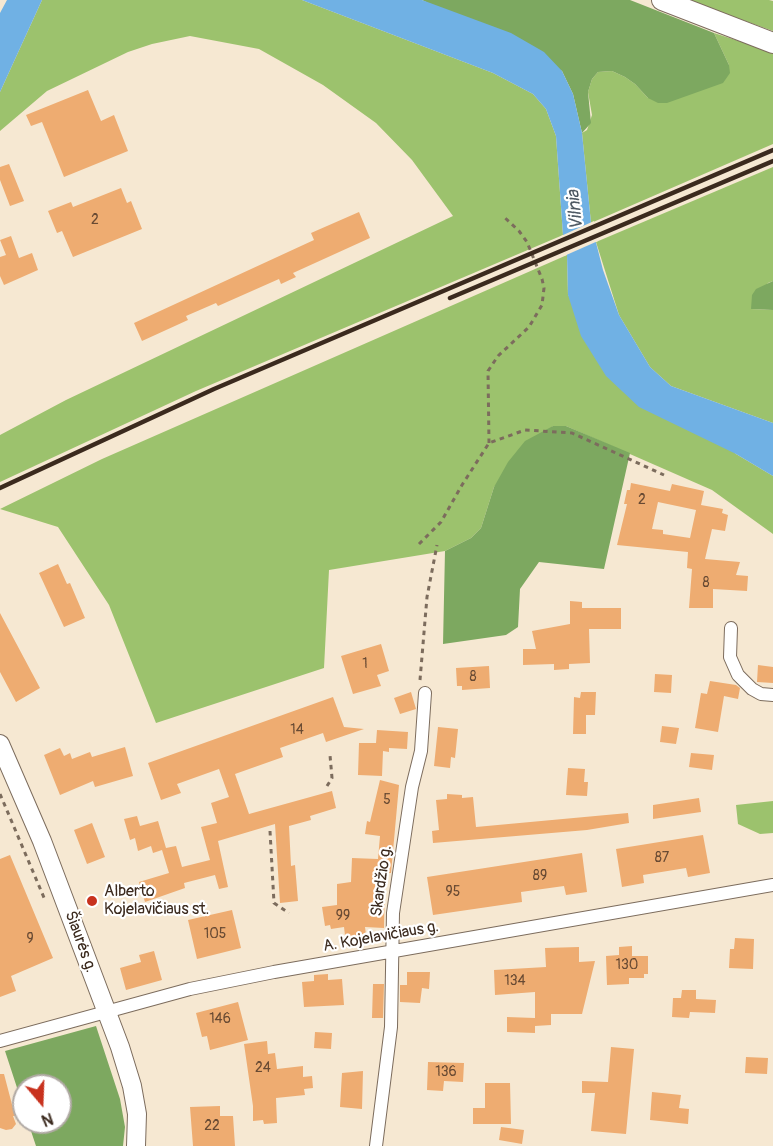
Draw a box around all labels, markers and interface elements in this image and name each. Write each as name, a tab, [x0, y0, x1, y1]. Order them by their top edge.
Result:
water label: Vilnia	[563, 189, 589, 231]
house number: 2	[91, 212, 99, 228]
house number: 2	[638, 492, 646, 508]
house number: 8	[702, 575, 710, 591]
house number: 1	[362, 656, 368, 672]
house number: 8	[469, 669, 477, 685]
house number: 14	[290, 722, 304, 738]
house number: 5	[383, 792, 391, 808]
street label: Skardžio g.	[368, 844, 396, 918]
house number: 87	[655, 850, 669, 866]
house number: 89	[533, 868, 547, 884]
place label: Alberto Kojelavičiaus st.	[104, 882, 209, 920]
house number: 95	[446, 884, 460, 900]
marker: Alberto Kojelavičiaus st.	[85, 894, 99, 908]
house number: 99	[336, 908, 350, 924]
street label: Šiaurės g.	[60, 909, 100, 975]
street label: A. Kojelavičiaus g.	[322, 917, 440, 957]
house number: 105	[204, 926, 226, 942]
house number: 9	[26, 931, 34, 947]
house number: 130	[616, 957, 638, 973]
house number: 134	[504, 973, 526, 989]
house number: 146	[209, 1011, 231, 1027]
house number: 24	[255, 1060, 271, 1076]
house number: 136	[435, 1064, 457, 1080]
north arrow	[12, 1074, 72, 1134]
text: N	[39, 1108, 56, 1130]
house number: 22	[204, 1118, 220, 1134]

